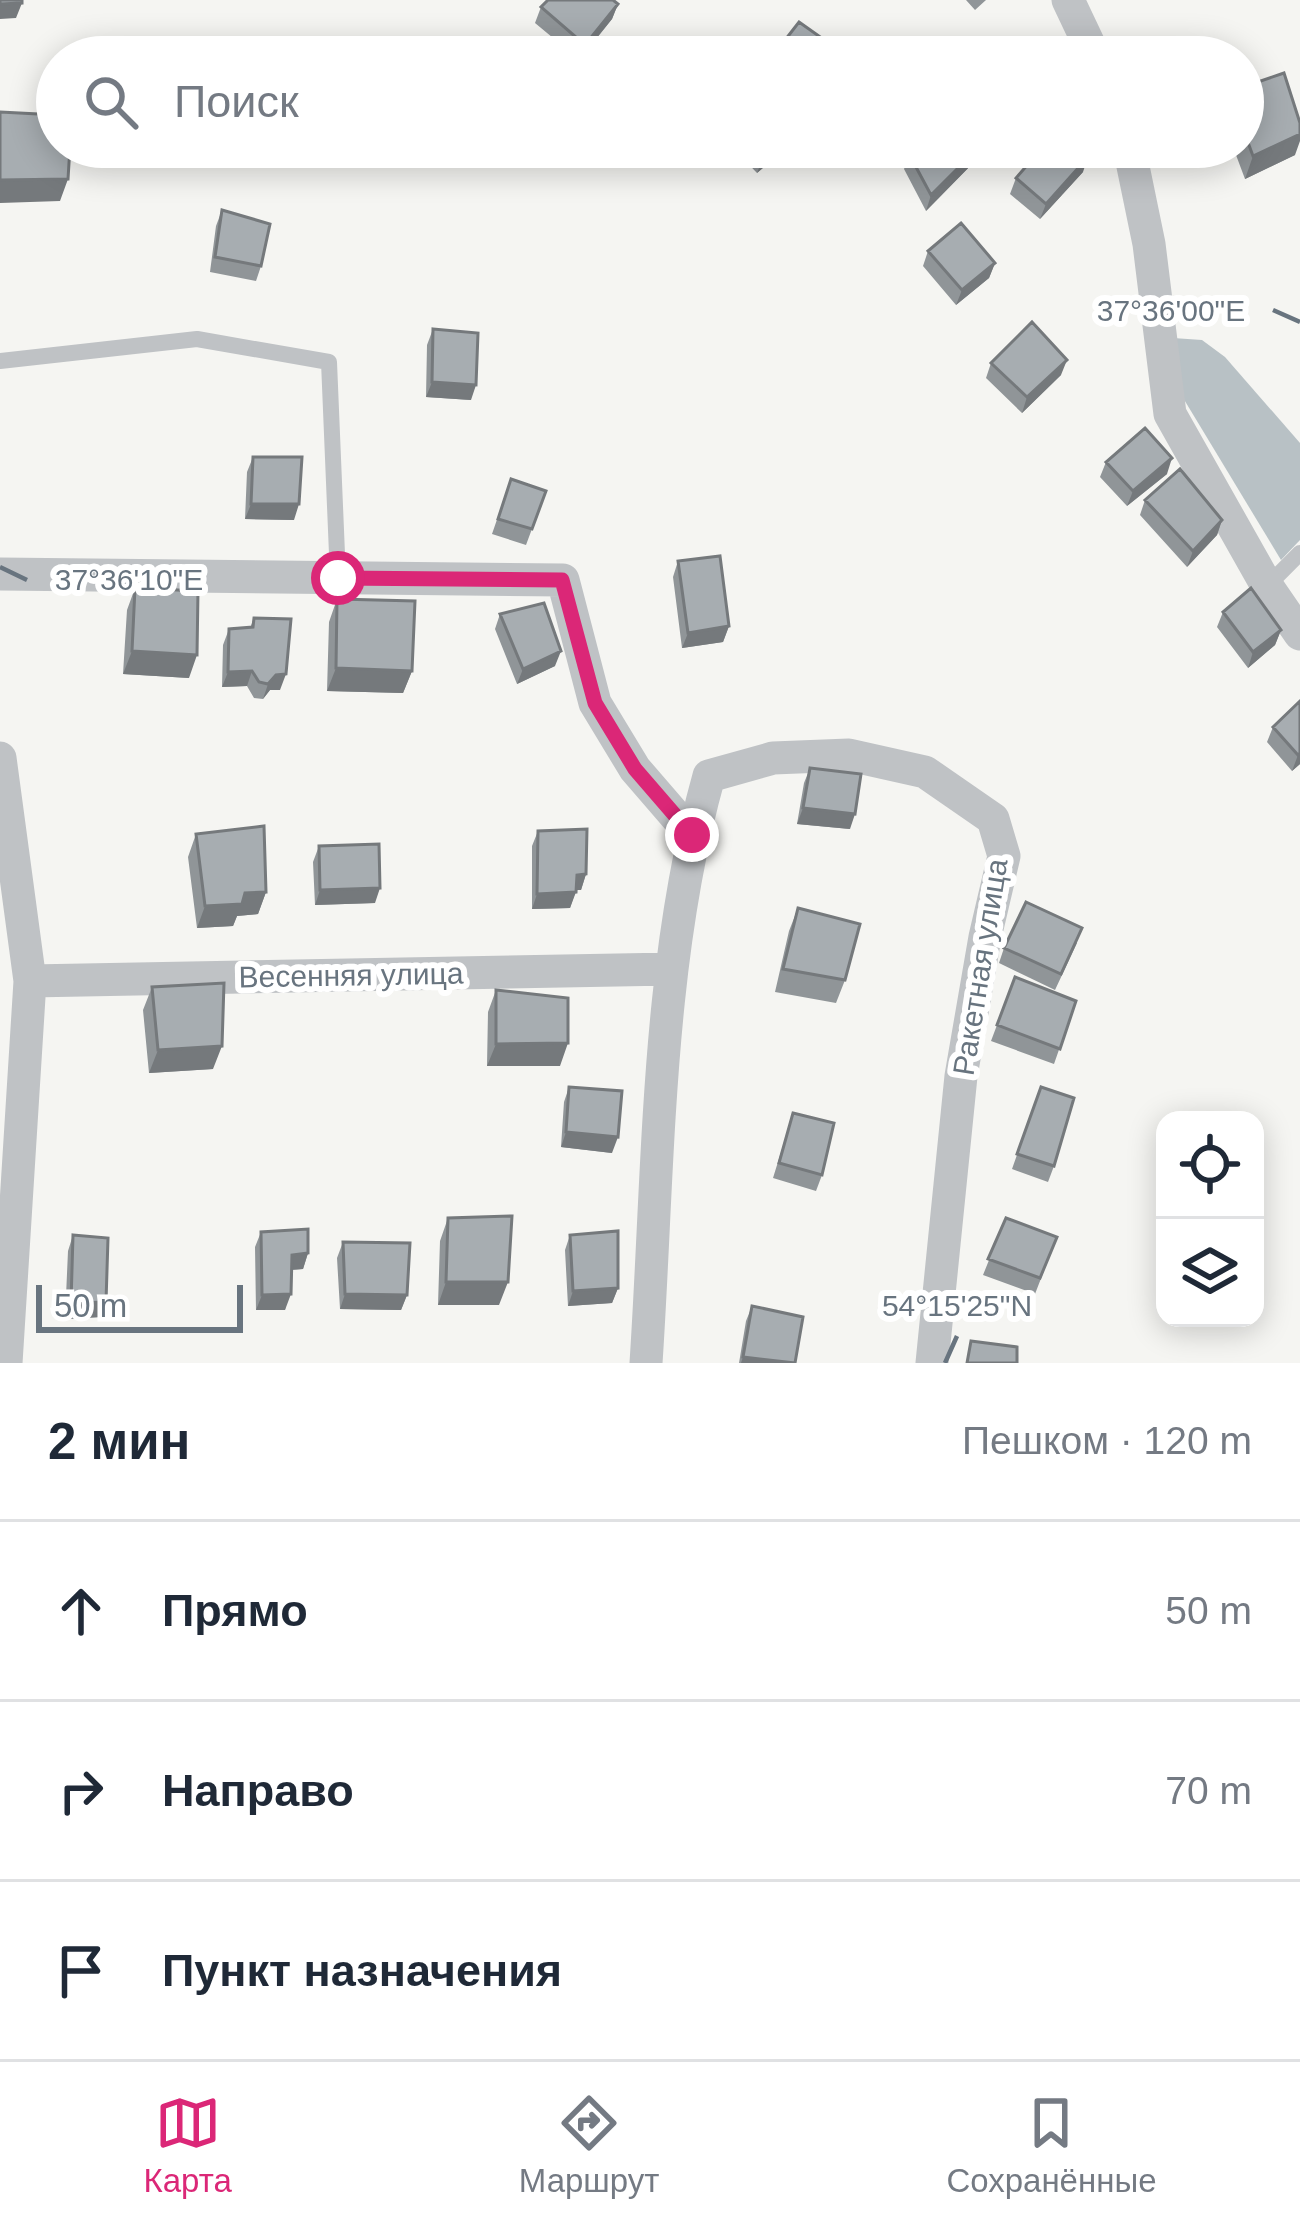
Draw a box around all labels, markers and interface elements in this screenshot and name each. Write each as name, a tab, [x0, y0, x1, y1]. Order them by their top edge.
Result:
search box	[36, 36, 1264, 168]
icon: search	[78, 69, 144, 135]
text: Поиск	[174, 76, 299, 127]
text: 37°36'00"E	[1097, 294, 1245, 327]
route start	[311, 551, 365, 605]
text: 37°36'10"E	[55, 563, 203, 596]
route end	[665, 808, 719, 862]
street label: Ракетная улица	[947, 856, 1013, 1078]
street label: Весенняя улица	[238, 957, 464, 993]
map controls	[1156, 1111, 1264, 1327]
button: locate	[1156, 1111, 1264, 1219]
button: layers	[1156, 1219, 1264, 1327]
scale bar	[36, 1279, 243, 1332]
text: 50 m	[54, 1287, 127, 1324]
text: 54°15'25"N	[882, 1289, 1032, 1322]
text: 2 мин	[48, 1413, 190, 1470]
text: Пешком · 120 m	[962, 1419, 1252, 1462]
icon: ahead	[48, 1578, 114, 1644]
text: Прямо	[162, 1585, 308, 1636]
text: 50 m	[1165, 1589, 1252, 1632]
icon: right	[48, 1758, 114, 1824]
text: Направо	[162, 1765, 354, 1816]
text: 70 m	[1165, 1769, 1252, 1812]
icon: arrive	[48, 1938, 114, 2004]
text: Пункт назначения	[162, 1945, 562, 1996]
tab: Карта	[143, 2090, 232, 2200]
tab: Маршрут	[519, 2090, 659, 2200]
tab: Сохранённые	[946, 2090, 1157, 2200]

